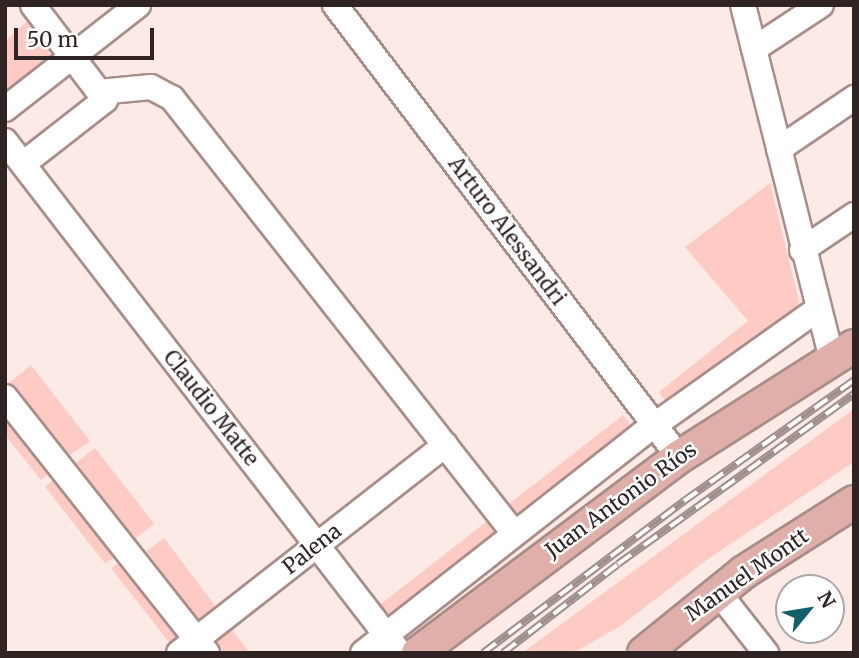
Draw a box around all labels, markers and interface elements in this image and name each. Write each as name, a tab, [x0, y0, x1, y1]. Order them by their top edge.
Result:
scale bar	[18, 14, 158, 58]
text: 50 m	[27, 26, 78, 53]
street label: Arturo Alessandri	[443, 152, 571, 310]
street label: Claudio Matte	[158, 345, 264, 471]
street label: Juan Antonio Ríos	[541, 437, 701, 563]
street label: Palena	[278, 518, 346, 580]
street label: Manuel Montt	[681, 523, 813, 627]
north arrow	[775, 574, 845, 644]
text: N	[812, 587, 841, 612]

